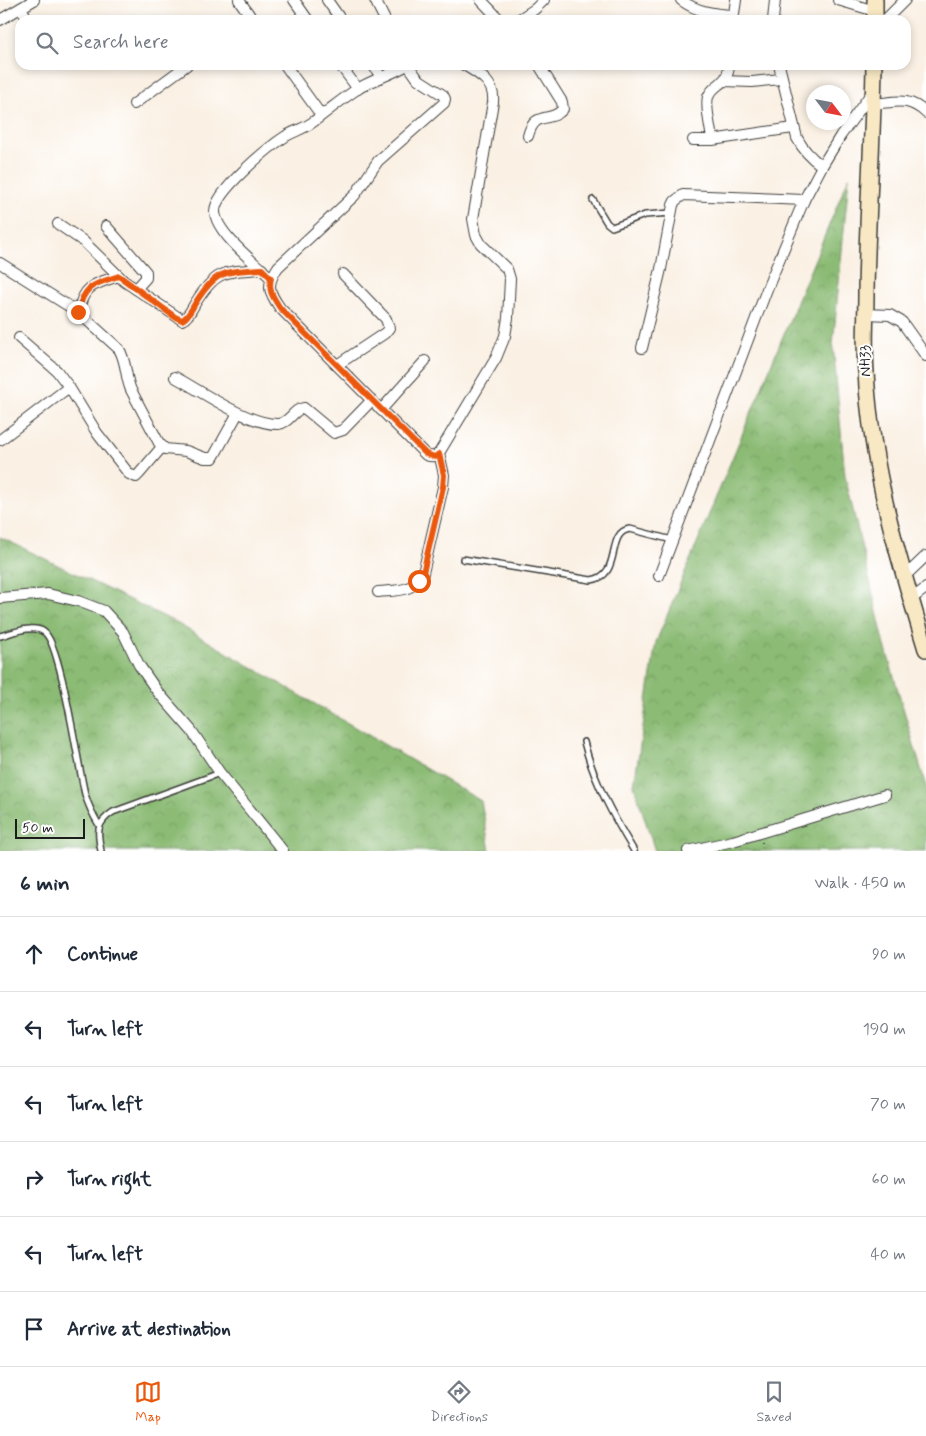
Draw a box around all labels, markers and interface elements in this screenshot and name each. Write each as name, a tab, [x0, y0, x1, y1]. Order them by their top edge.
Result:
search box	[15, 15, 911, 70]
icon: search	[33, 29, 61, 57]
text: Search here	[73, 30, 169, 55]
north arrow	[806, 85, 851, 130]
route end	[67, 301, 90, 324]
street label: NH33	[856, 345, 876, 377]
route start	[408, 570, 431, 593]
scale bar	[15, 816, 85, 839]
text: 50 m	[22, 819, 53, 837]
text: 6 min	[20, 870, 70, 898]
text: Walk · 450 m	[815, 873, 906, 894]
icon: ahead	[20, 940, 48, 968]
text: Continue	[67, 942, 138, 967]
text: 90 m	[872, 944, 906, 965]
icon: left	[20, 1015, 48, 1043]
text: Turn left	[67, 1017, 143, 1042]
text: 190 m	[863, 1019, 906, 1040]
icon: left	[20, 1090, 48, 1118]
text: Turn left	[67, 1092, 143, 1117]
text: 70 m	[870, 1094, 906, 1115]
icon: right	[20, 1165, 48, 1193]
text: Turn right	[67, 1167, 151, 1192]
text: 60 m	[872, 1169, 906, 1190]
icon: left	[20, 1240, 48, 1268]
text: Turn left	[67, 1242, 143, 1267]
text: 40 m	[870, 1244, 906, 1265]
icon: arrive	[20, 1315, 48, 1343]
text: Arrive at destination	[67, 1317, 231, 1342]
tab: Map	[134, 1378, 162, 1426]
tab: Directions	[431, 1378, 488, 1426]
tab: Saved	[756, 1378, 792, 1426]

